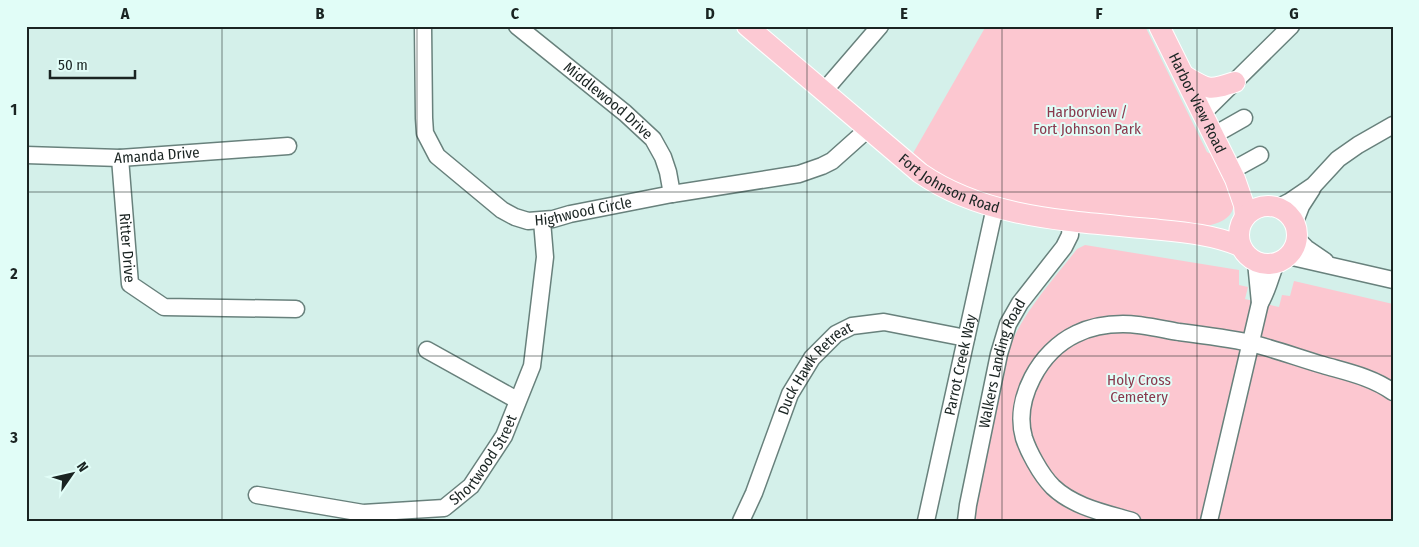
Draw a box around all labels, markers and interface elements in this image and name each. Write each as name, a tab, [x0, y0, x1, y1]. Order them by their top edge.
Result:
text: A	[120, 4, 130, 23]
text: B	[316, 4, 325, 23]
text: C	[511, 4, 520, 23]
text: D	[705, 4, 715, 23]
text: E	[900, 4, 908, 23]
text: F	[1095, 4, 1103, 23]
text: G	[1289, 4, 1299, 23]
scale bar	[50, 48, 135, 80]
street label: Harbor View Road	[1165, 50, 1230, 156]
text: 50 m	[58, 56, 88, 74]
street label: Middlewood Drive	[560, 58, 657, 143]
text: 1	[11, 100, 17, 119]
park label: Harborview / Fort Johnson Park	[1033, 103, 1141, 138]
street label: Amanda Drive	[114, 143, 200, 167]
street label: Fort Johnson Road	[895, 150, 1002, 217]
street label: Highwood Circle	[534, 193, 633, 229]
street label: Ritter Drive	[115, 212, 139, 283]
text: 2	[9, 264, 18, 283]
street label: Walkers Landing Road	[975, 296, 1030, 430]
street label: Parrot Creek Way	[940, 312, 980, 417]
street label: Duck Hawk Retreat	[774, 318, 855, 417]
park label: Holy Cross Cemetery	[1107, 371, 1171, 406]
street label: Shortwood Street	[446, 412, 521, 509]
text: 3	[9, 428, 18, 447]
north arrow	[48, 450, 98, 500]
text: N	[73, 459, 92, 475]

